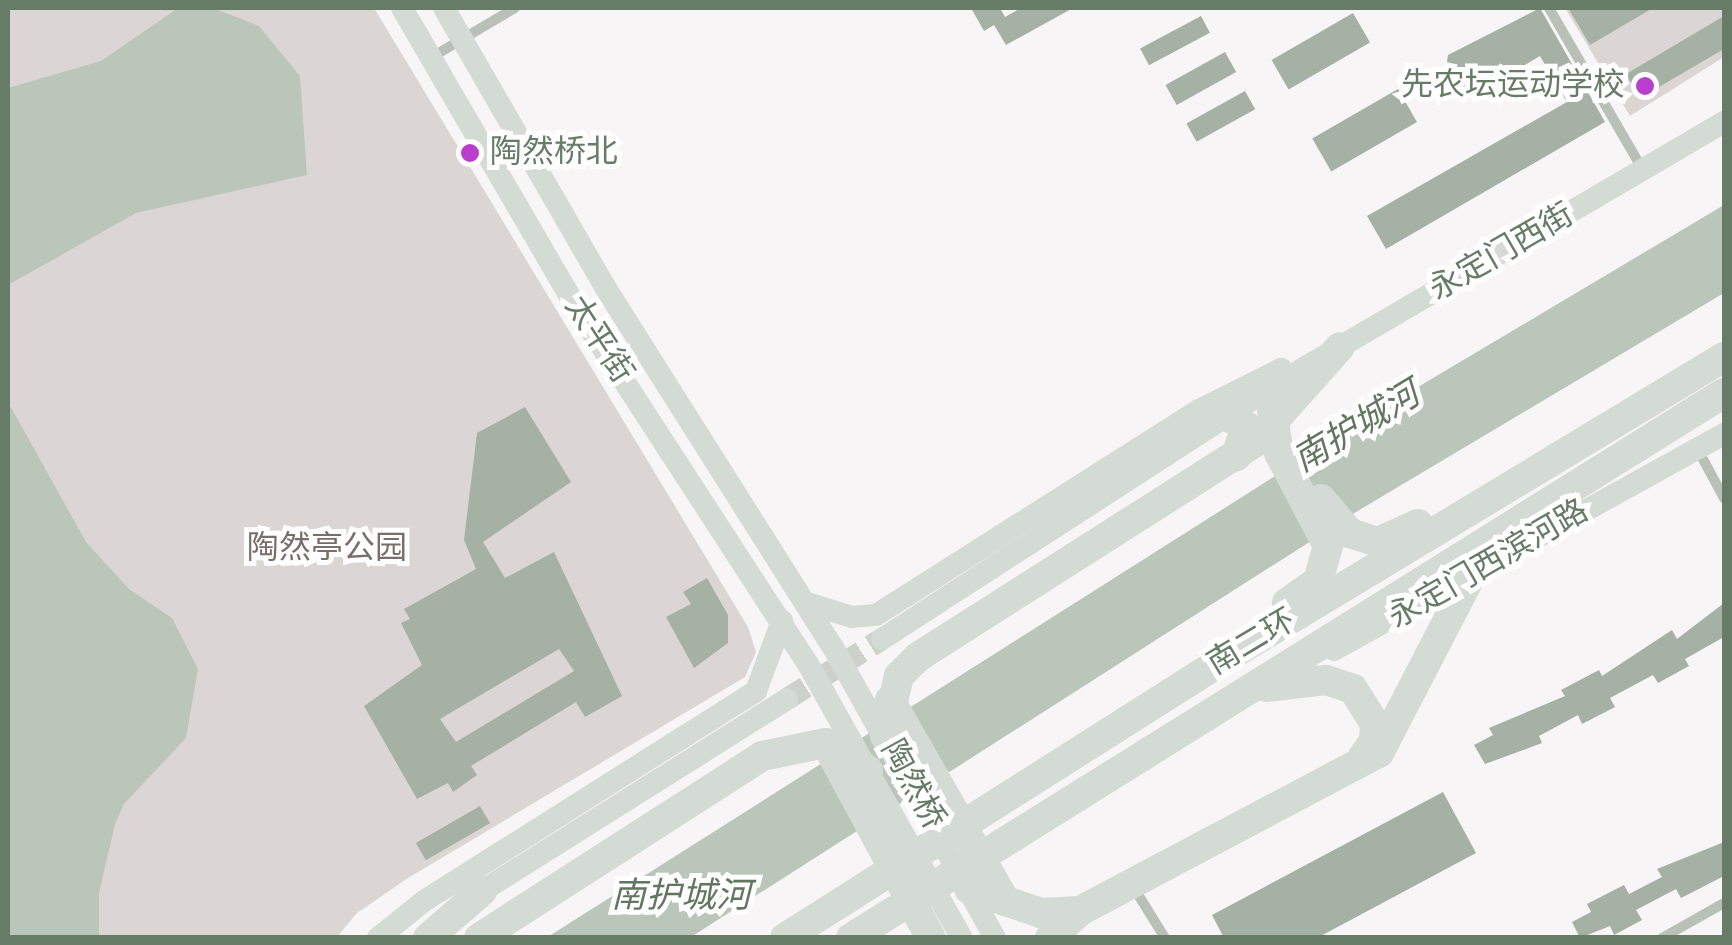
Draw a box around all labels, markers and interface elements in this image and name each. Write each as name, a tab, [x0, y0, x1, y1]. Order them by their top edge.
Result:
place label: 先农坛运动学校	[1401, 67, 1625, 105]
marker: 先农坛运动学校	[1634, 75, 1656, 97]
place label: 陶然桥北	[490, 134, 618, 172]
marker: 陶然桥北	[459, 142, 481, 164]
street label: 永定门西街	[1423, 196, 1581, 310]
street label: 太平街	[556, 289, 640, 391]
water label: 南护城河	[1286, 374, 1428, 482]
street label: 永定门西滨河路	[1382, 492, 1596, 638]
park label: 陶然亭公园	[247, 530, 407, 568]
street label: 南二环	[1201, 602, 1303, 684]
street label: 陶然桥	[872, 734, 952, 836]
water label: 南护城河	[611, 876, 751, 918]

